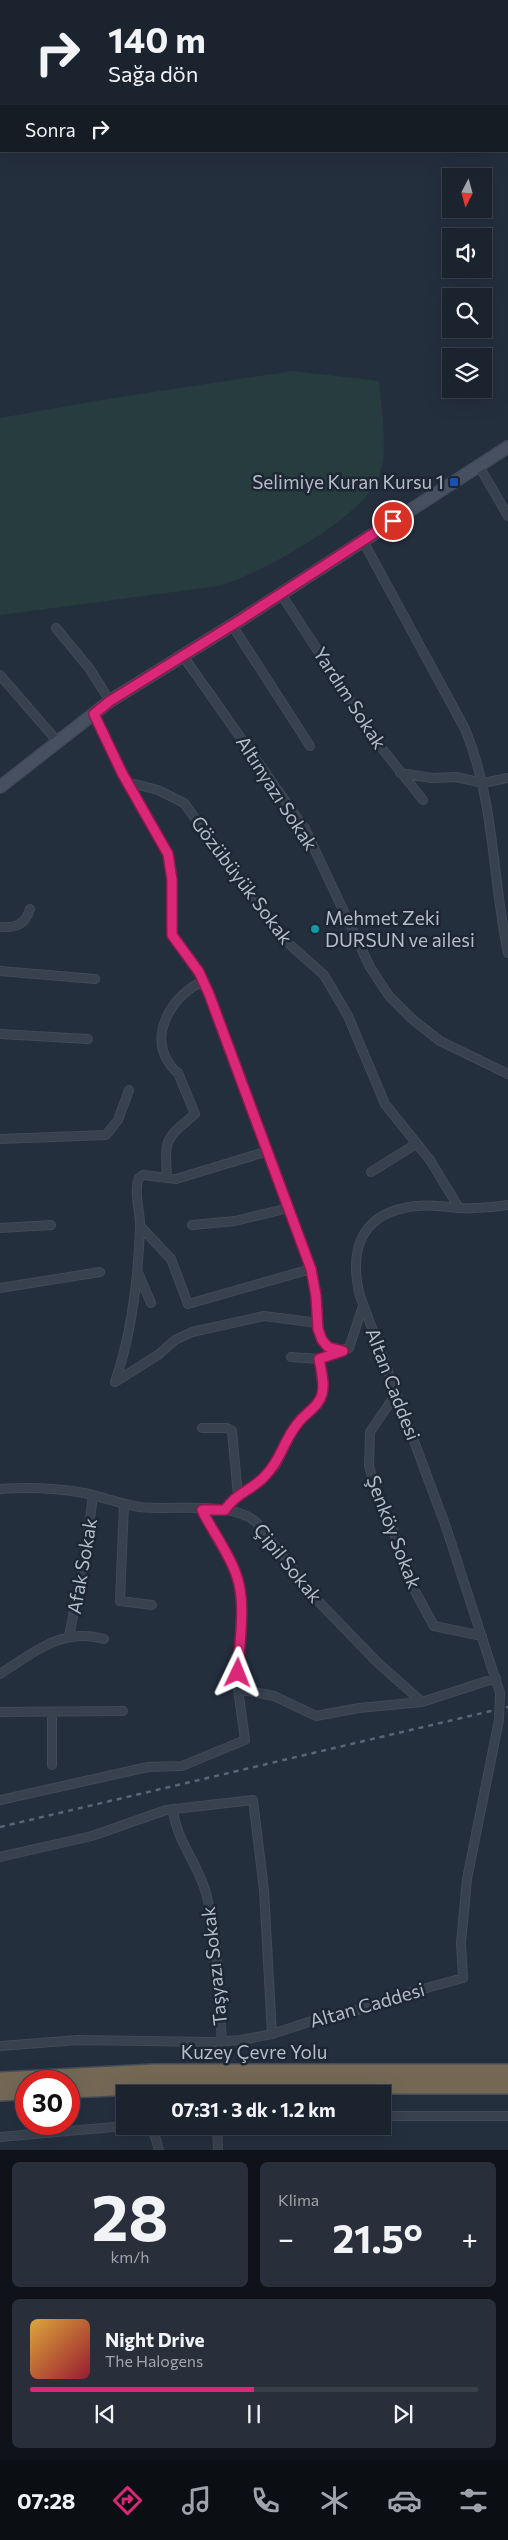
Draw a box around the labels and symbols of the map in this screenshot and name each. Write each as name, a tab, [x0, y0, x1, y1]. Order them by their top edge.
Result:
north arrow	[442, 168, 492, 218]
place label: Selimiye Kuran Kursu 1	[252, 470, 444, 493]
marker: Selimiye Kuran Kursu 1	[448, 476, 460, 488]
pin	[372, 500, 414, 542]
street label: Yardım Sokak	[309, 642, 392, 753]
street label: Altınyazı Sokak	[232, 731, 323, 854]
street label: Gözübüyük Sokak	[187, 811, 298, 948]
place label: Mehmet Zeki DURSUN ve ailesi	[325, 906, 475, 951]
marker: Mehmet Zeki DURSUN ve ailesi	[309, 923, 321, 935]
street label: Altan Caddesi	[361, 1324, 425, 1443]
street label: Şenköy Sokak	[362, 1472, 427, 1592]
street label: Afak Sokak	[62, 1516, 101, 1616]
street label: Çipil Sokak	[249, 1518, 327, 1607]
position arrow	[211, 1646, 263, 1698]
street label: Taşyazı Sokak	[196, 1905, 231, 2027]
street label: Altan Caddesi	[307, 1977, 427, 2032]
street label: Kuzey Çevre Yolu	[181, 2040, 327, 2063]
speed limit sign: 30	[15, 2070, 80, 2135]

